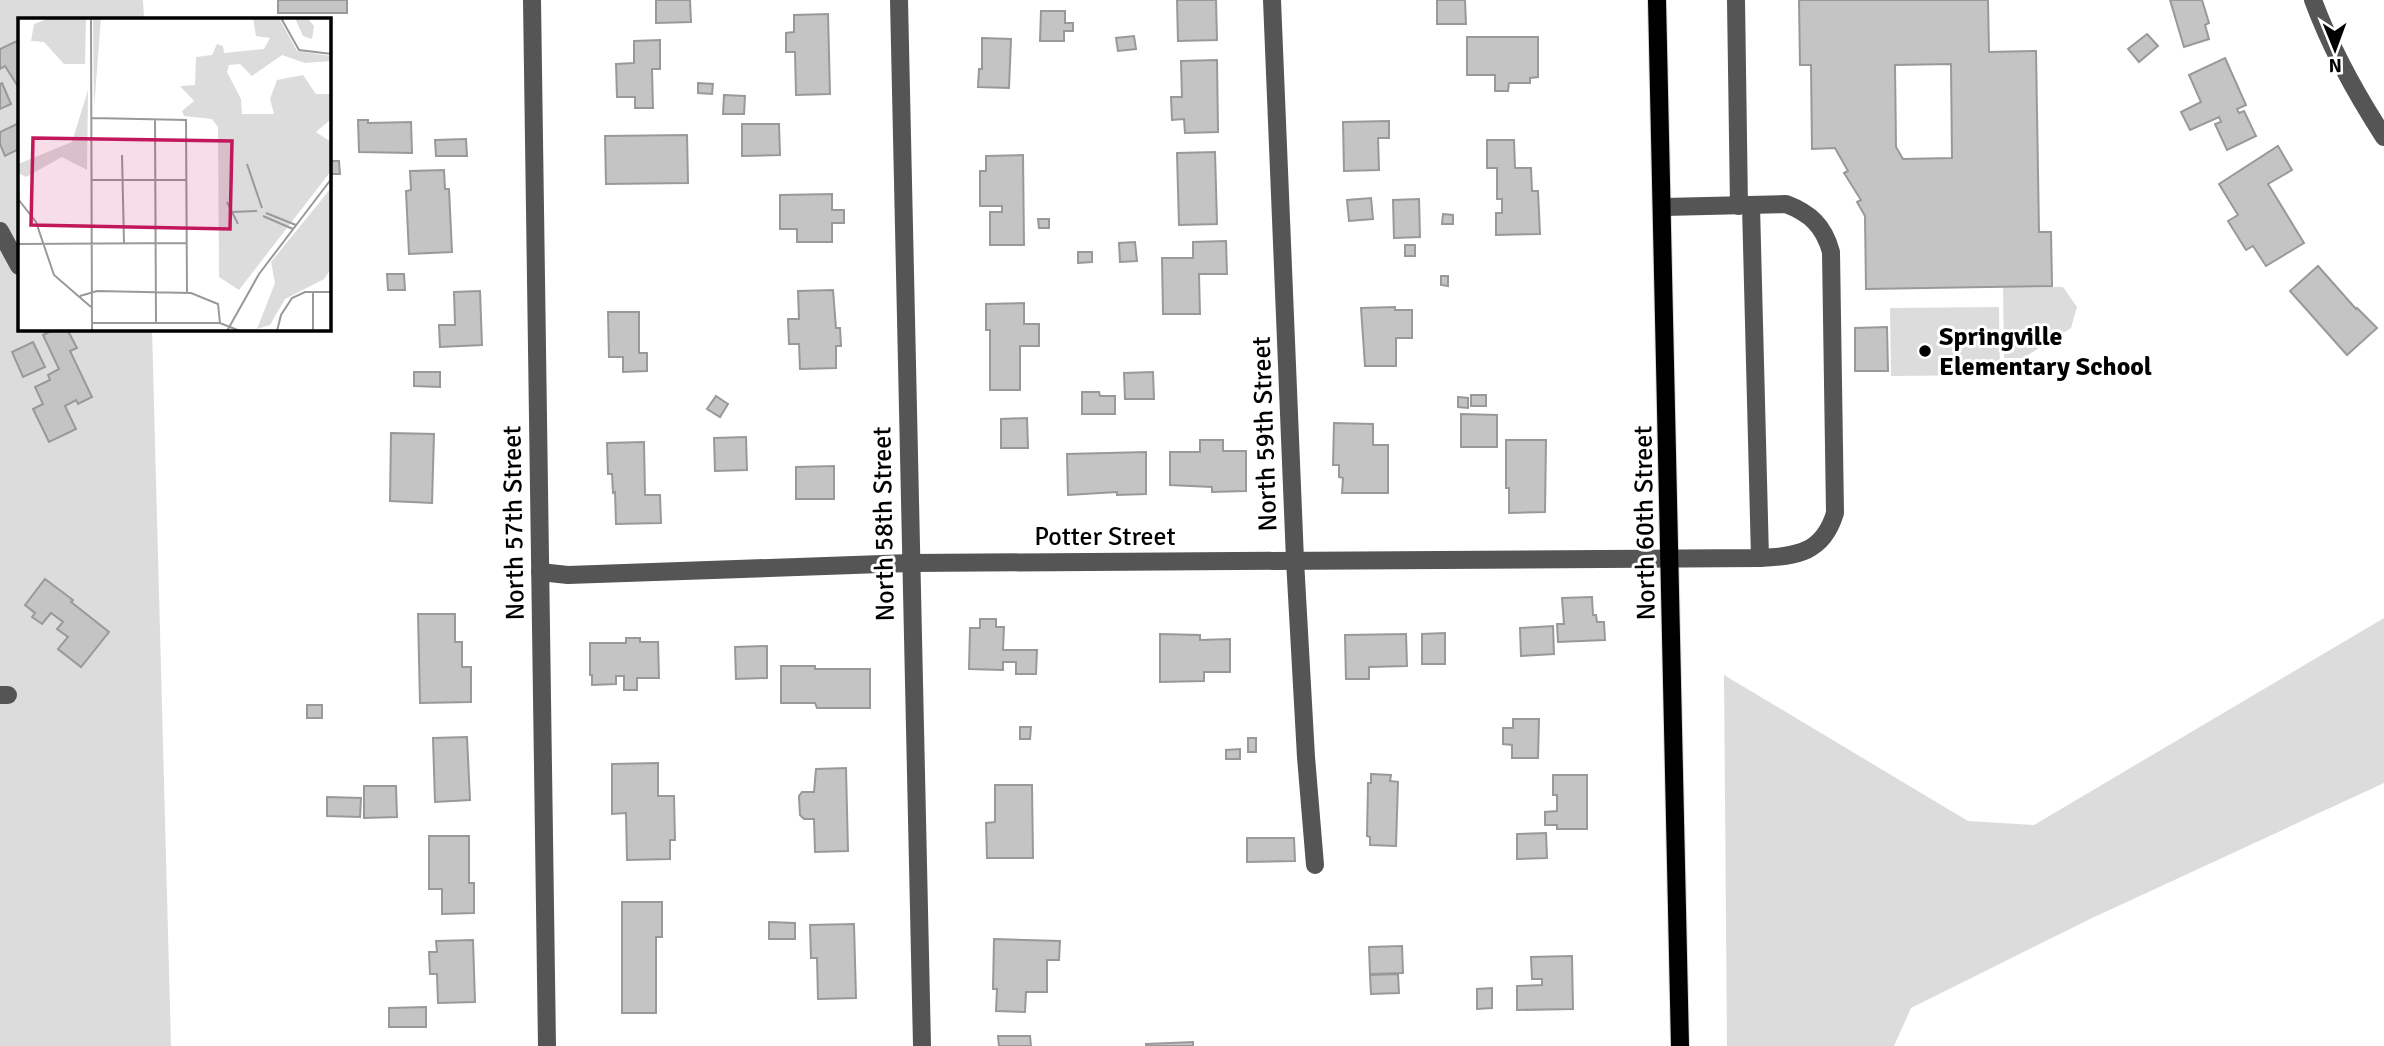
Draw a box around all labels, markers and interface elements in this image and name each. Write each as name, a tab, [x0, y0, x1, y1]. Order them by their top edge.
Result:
north arrow	[2300, 14, 2370, 84]
inset map	[18, 18, 331, 331]
text: N	[2328, 53, 2342, 77]
place label: Springville Elementary School	[1939, 321, 2152, 383]
street label: North 59th Street	[1246, 336, 1284, 532]
marker: Springville Elementary School	[1917, 343, 1933, 359]
street label: North 57th Street	[496, 425, 532, 621]
street label: North 60th Street	[1627, 425, 1663, 621]
street label: North 58th Street	[866, 426, 902, 622]
street label: Potter Street	[1034, 521, 1176, 553]

